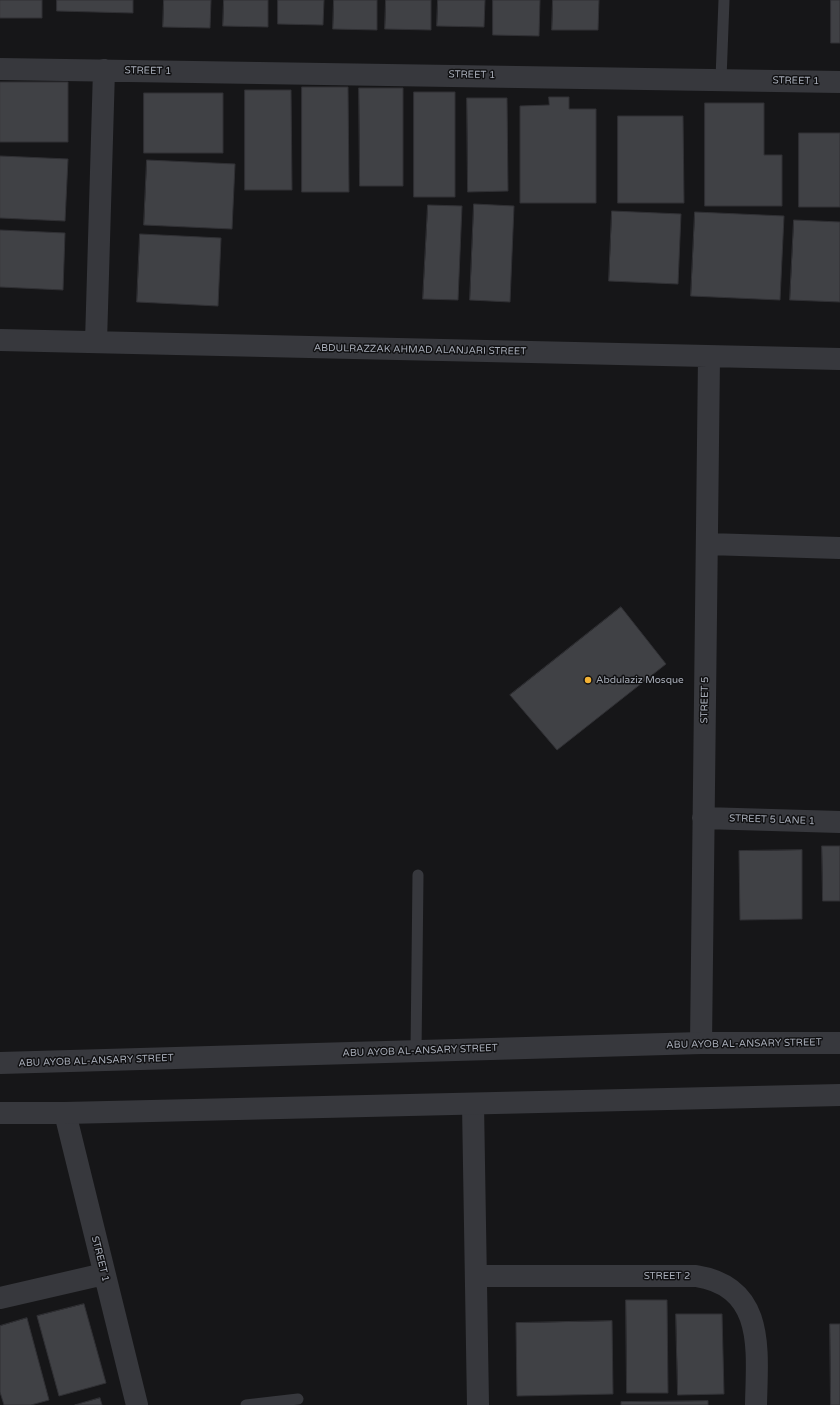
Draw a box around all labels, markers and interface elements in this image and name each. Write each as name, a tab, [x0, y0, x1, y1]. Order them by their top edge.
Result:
street label: STREET 1	[125, 65, 171, 77]
street label: STREET 1	[449, 69, 495, 81]
street label: STREET 1	[773, 75, 819, 87]
street label: ABDULRAZZAK AHMAD ALANJARI STREET	[314, 342, 526, 358]
place label: Abdulaziz Mosque	[596, 674, 684, 686]
marker: Abdulaziz Mosque	[583, 675, 593, 685]
street label: STREET 5	[699, 677, 711, 723]
street label: STREET 5 LANE 1	[729, 813, 815, 827]
street label: ABU AYOB AL-ANSARY STREET	[666, 1037, 822, 1051]
street label: ABU AYOB AL-ANSARY STREET	[342, 1042, 498, 1060]
street label: ABU AYOB AL-ANSARY STREET	[18, 1052, 174, 1070]
street label: STREET 1	[89, 1235, 111, 1283]
street label: STREET 2	[644, 1270, 690, 1282]

